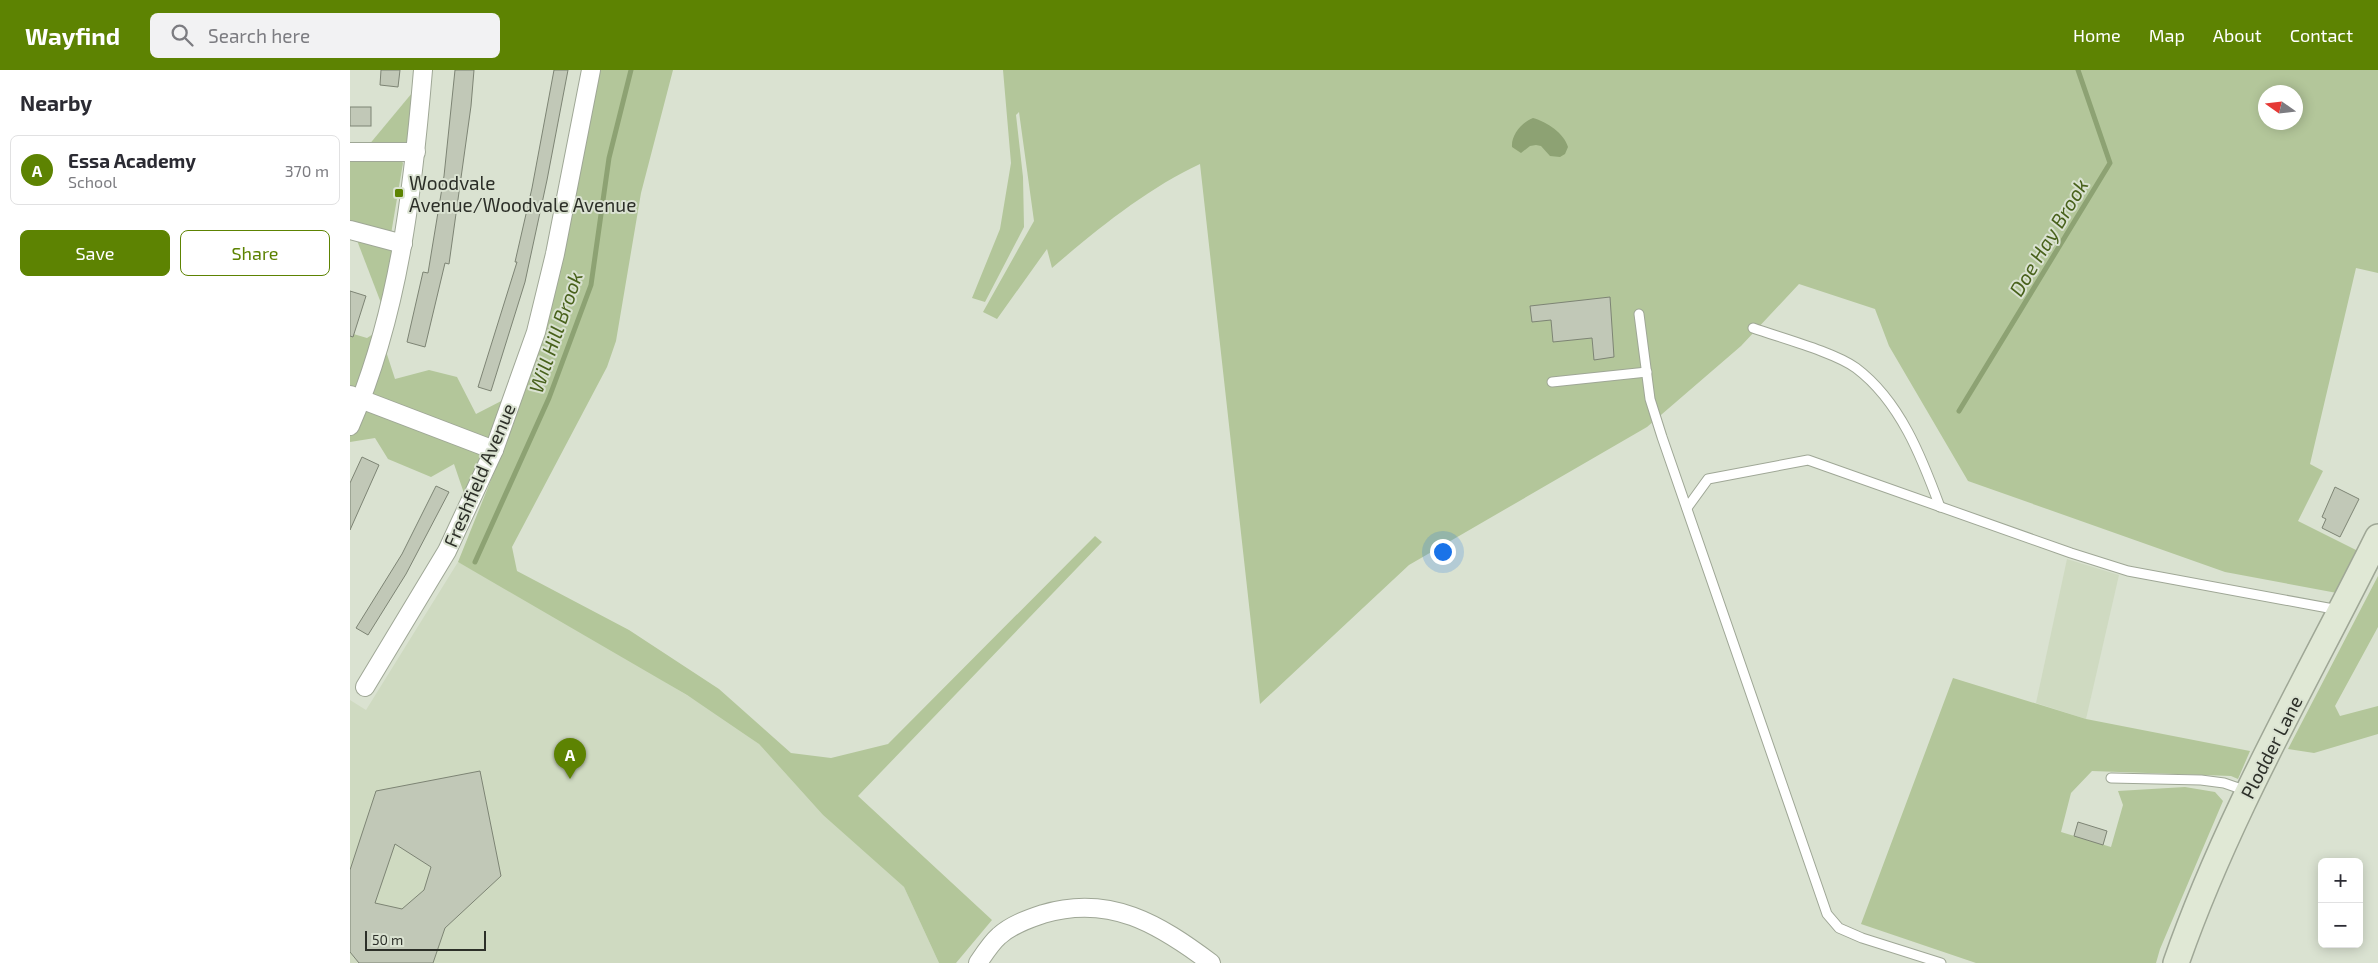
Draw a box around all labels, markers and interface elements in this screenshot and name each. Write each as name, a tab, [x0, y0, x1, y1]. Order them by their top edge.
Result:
search box	[150, 13, 500, 58]
text: Wayfind	[25, 21, 120, 50]
icon: search	[168, 21, 196, 49]
text: Search here	[208, 24, 310, 47]
text: Home	[2073, 24, 2121, 46]
text: Map	[2149, 24, 2185, 46]
text: About	[2213, 24, 2262, 46]
text: Contact	[2290, 24, 2353, 46]
north arrow	[2258, 85, 2303, 130]
text: Nearby	[20, 90, 92, 115]
text: Essa Academy	[68, 149, 196, 172]
text: A	[32, 161, 42, 180]
text: 370 m	[285, 161, 329, 180]
place label: Woodvale Avenue/Woodvale Avenue	[409, 171, 636, 216]
text: School	[68, 172, 117, 191]
water label: Doe Hay Brook	[2004, 174, 2093, 301]
marker: Woodvale Avenue/Woodvale Avenue	[393, 187, 405, 199]
button: Save	[20, 230, 170, 276]
button: Share	[180, 230, 330, 276]
water label: Will Hill Brook	[523, 268, 587, 396]
street label: Freshfield Avenue	[438, 400, 520, 550]
your location	[1430, 539, 1456, 565]
street label: Plodder Lane	[2235, 692, 2307, 802]
pin: A	[554, 738, 586, 779]
map controls	[2318, 858, 2363, 948]
button: +	[2318, 858, 2363, 903]
button: −	[2318, 903, 2363, 948]
scale bar	[365, 928, 486, 951]
text: 50 m	[372, 931, 403, 948]

